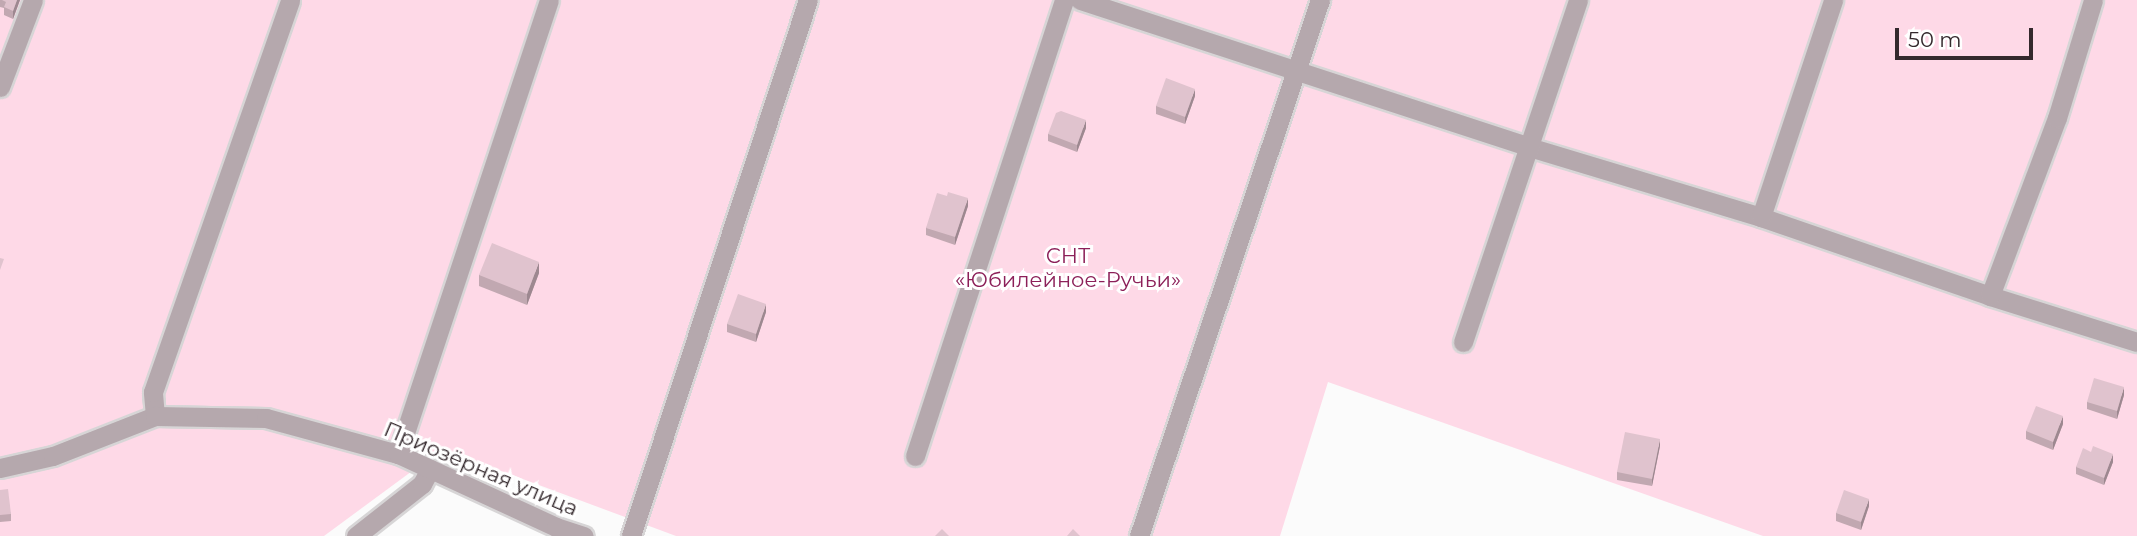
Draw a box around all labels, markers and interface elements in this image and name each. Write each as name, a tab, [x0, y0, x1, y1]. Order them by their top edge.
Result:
scale bar	[1899, 14, 2037, 58]
text: 50 m	[1908, 27, 1962, 52]
park label: СНТ «Юбилейное-Ручьи»	[955, 243, 1181, 293]
street label: Приозёрная улица	[380, 417, 582, 521]

